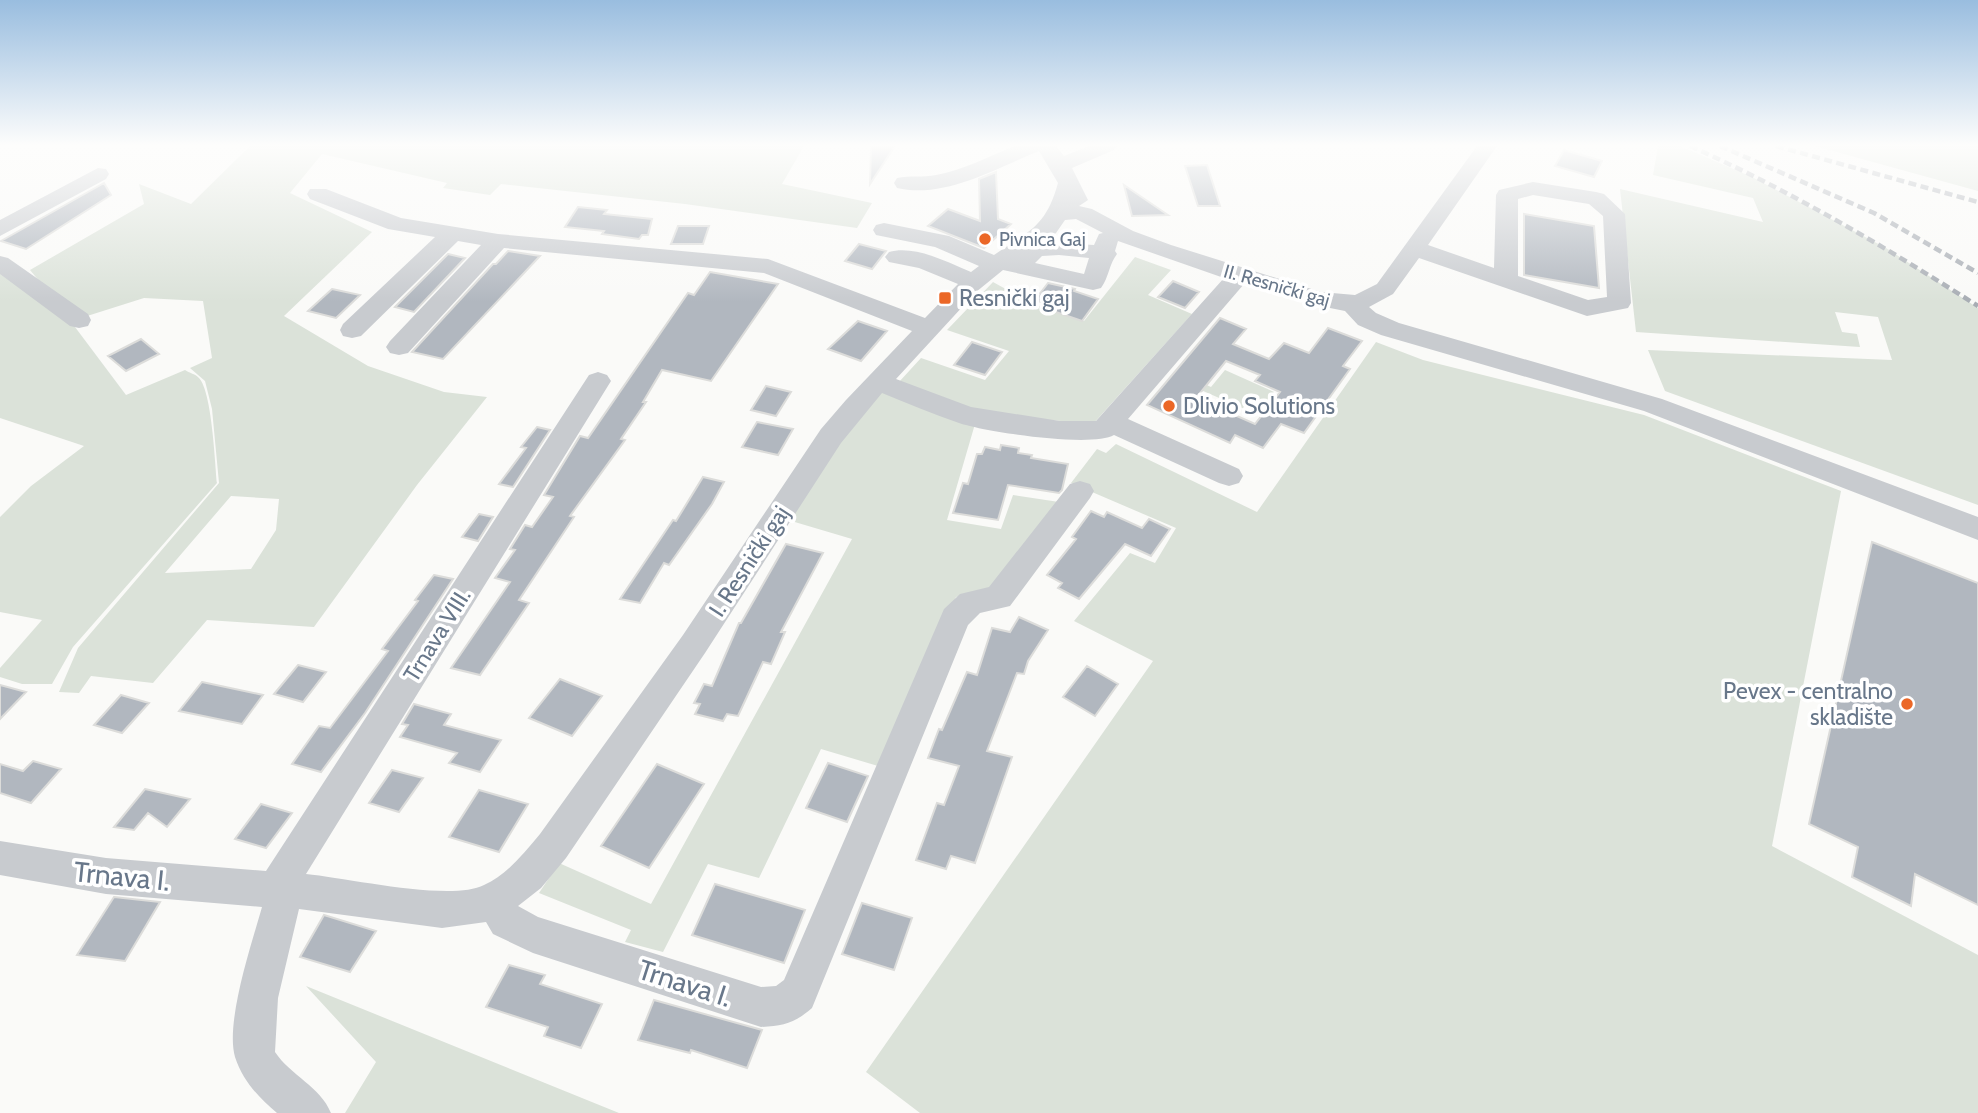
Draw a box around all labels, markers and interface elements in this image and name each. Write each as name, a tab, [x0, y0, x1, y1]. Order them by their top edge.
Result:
place label: Pivnica Gaj	[999, 228, 1086, 251]
marker: Pivnica Gaj	[977, 231, 993, 247]
street label: II. Resnički gaj	[1221, 259, 1333, 312]
place label: Resnički gaj	[959, 284, 1070, 312]
marker: Resnički gaj	[937, 290, 953, 306]
place label: Dlivio Solutions	[1183, 392, 1335, 420]
marker: Dlivio Solutions	[1161, 398, 1177, 414]
street label: I. Resnički gaj	[703, 500, 795, 622]
street label: Trnava VIII.	[397, 583, 477, 687]
place label: Pevex - centralno skladište	[1723, 677, 1893, 731]
marker: Pevex - centralno skladište	[1899, 696, 1915, 712]
street label: Trnava I.	[72, 854, 172, 898]
street label: Trnava I.	[634, 952, 736, 1014]

